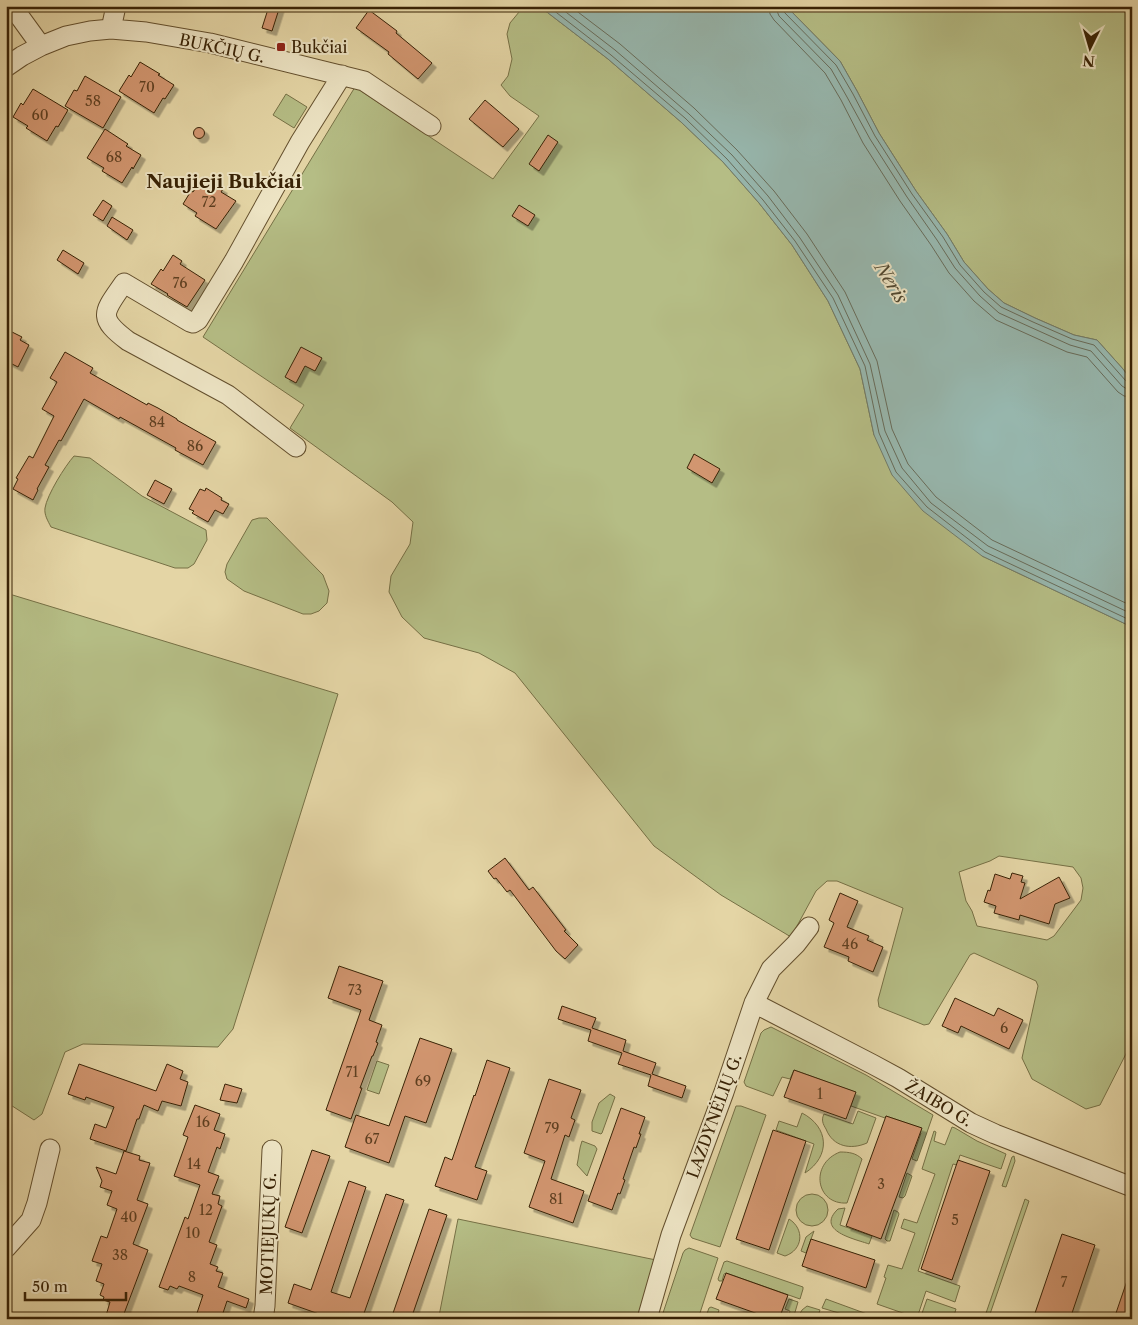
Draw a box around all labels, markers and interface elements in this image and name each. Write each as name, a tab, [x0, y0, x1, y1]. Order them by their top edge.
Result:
north arrow	[1066, 22, 1116, 72]
street label: BUKČIŲ G.	[177, 28, 267, 67]
place label: Bukčiai	[291, 37, 348, 57]
marker: Bukčiai	[275, 41, 287, 53]
text: N	[1082, 51, 1096, 70]
house number: 70	[139, 78, 155, 96]
house number: 58	[85, 92, 101, 110]
house number: 60	[31, 106, 49, 124]
house number: 68	[106, 148, 122, 166]
district label: Naujieji Bukčiai	[146, 170, 302, 193]
house number: 72	[202, 193, 216, 211]
water label: Neris	[869, 257, 912, 308]
house number: 76	[173, 274, 187, 292]
house number: 84	[149, 413, 165, 431]
house number: 86	[187, 437, 203, 455]
house number: 46	[842, 935, 858, 953]
house number: 73	[348, 981, 362, 999]
house number: 6	[1000, 1019, 1008, 1037]
street label: LAZDYNĖLIŲ G.	[682, 1051, 746, 1181]
house number: 71	[346, 1063, 358, 1081]
house number: 69	[415, 1072, 431, 1090]
street label: ŽAIBO G.	[902, 1074, 977, 1131]
house number: 1	[817, 1085, 823, 1103]
house number: 16	[196, 1113, 210, 1131]
house number: 79	[544, 1119, 560, 1137]
house number: 67	[365, 1130, 380, 1148]
house number: 14	[187, 1155, 201, 1173]
street label: MOTIEJUKŲ G.	[256, 1173, 280, 1295]
house number: 3	[877, 1175, 885, 1193]
house number: 81	[549, 1190, 563, 1208]
house number: 12	[199, 1201, 213, 1219]
house number: 40	[121, 1208, 138, 1226]
house number: 5	[951, 1211, 959, 1229]
house number: 10	[186, 1224, 200, 1242]
house number: 38	[112, 1246, 128, 1264]
house number: 8	[188, 1268, 196, 1286]
scale bar	[25, 1270, 126, 1302]
house number: 7	[1061, 1273, 1068, 1291]
text: 50 m	[32, 1277, 68, 1296]

